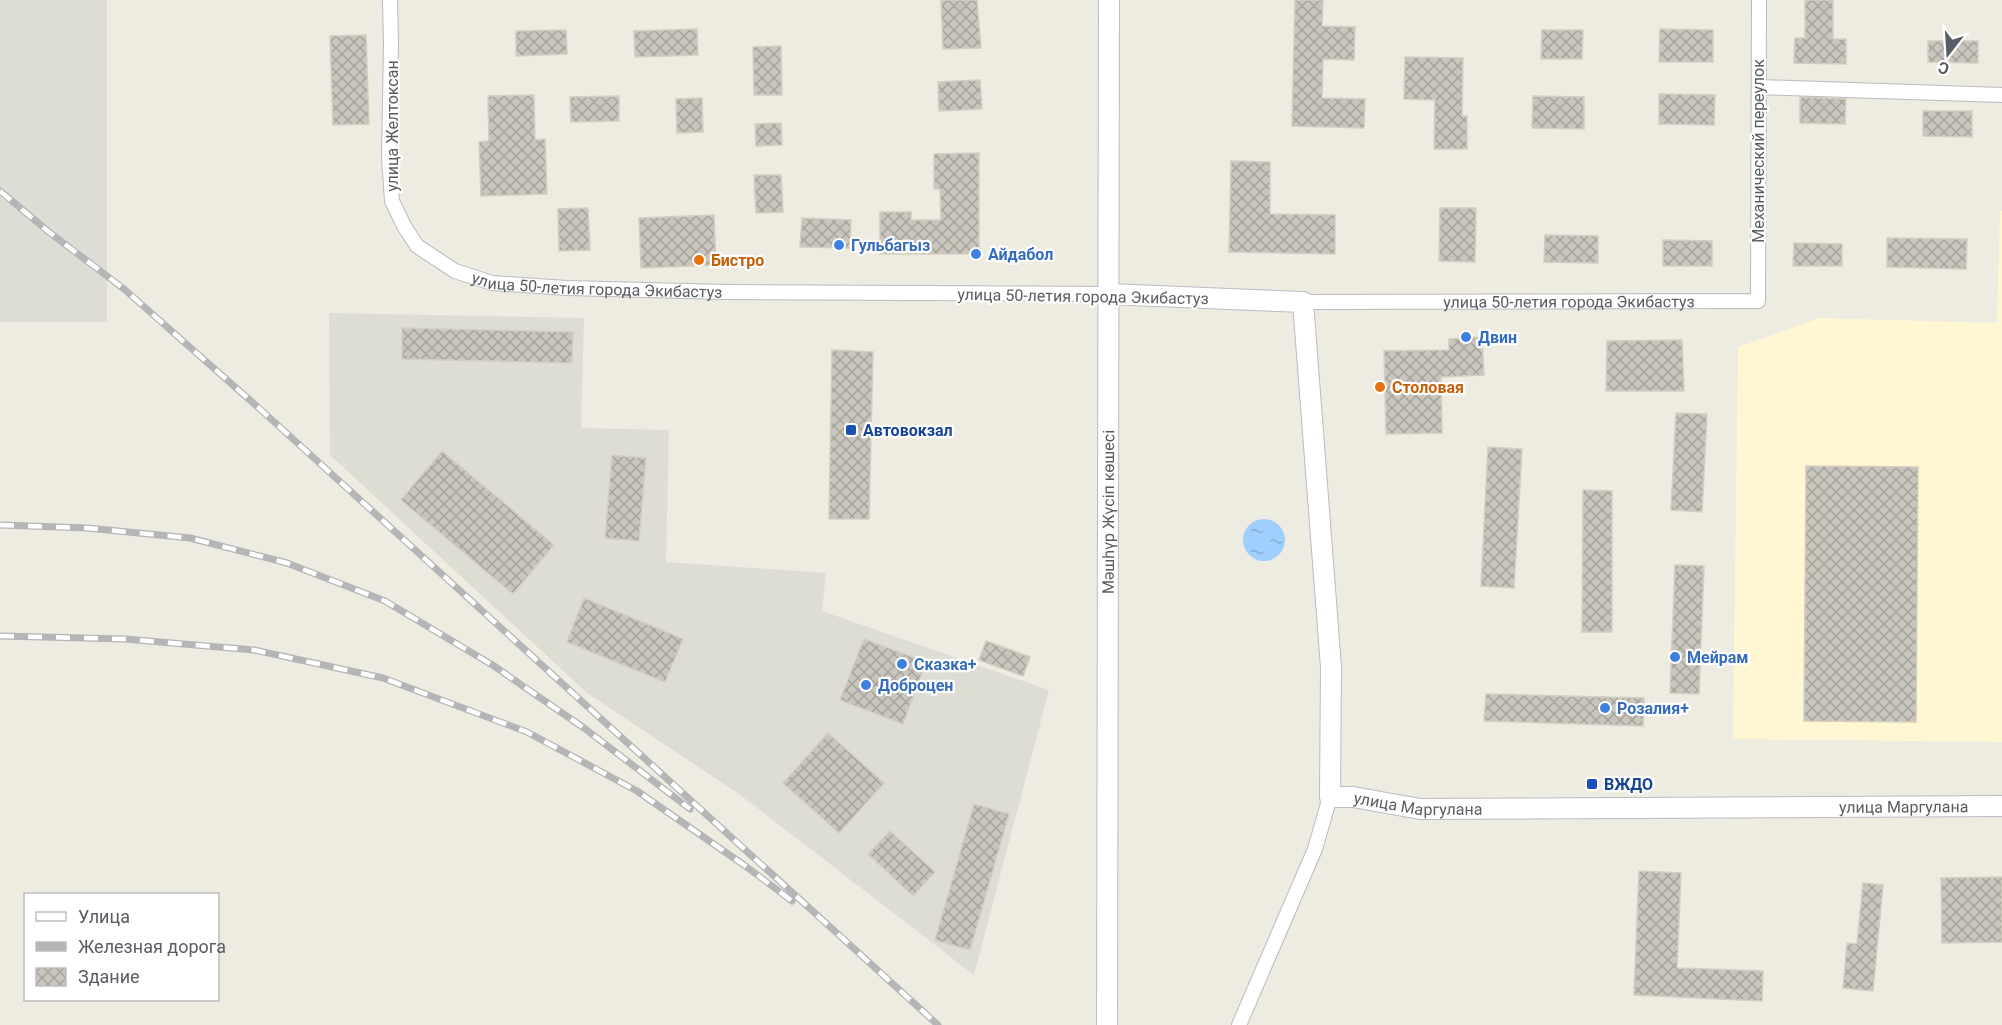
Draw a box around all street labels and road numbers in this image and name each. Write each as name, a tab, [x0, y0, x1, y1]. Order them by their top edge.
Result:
street label: Механический переулок	[1749, 59, 1768, 243]
street label: улица Желтоксан	[383, 60, 402, 192]
street label: улица 50-летия города Экибастуз	[469, 268, 723, 302]
street label: улица 50-летия города Экибастуз	[957, 285, 1209, 308]
street label: улица 50-летия города Экибастуз	[1443, 292, 1695, 312]
street label: Мәшһүр Жүсіп көшесі	[1099, 430, 1118, 594]
street label: улица Маргулана	[1352, 788, 1482, 819]
street label: улица Маргулана	[1839, 797, 1968, 817]

